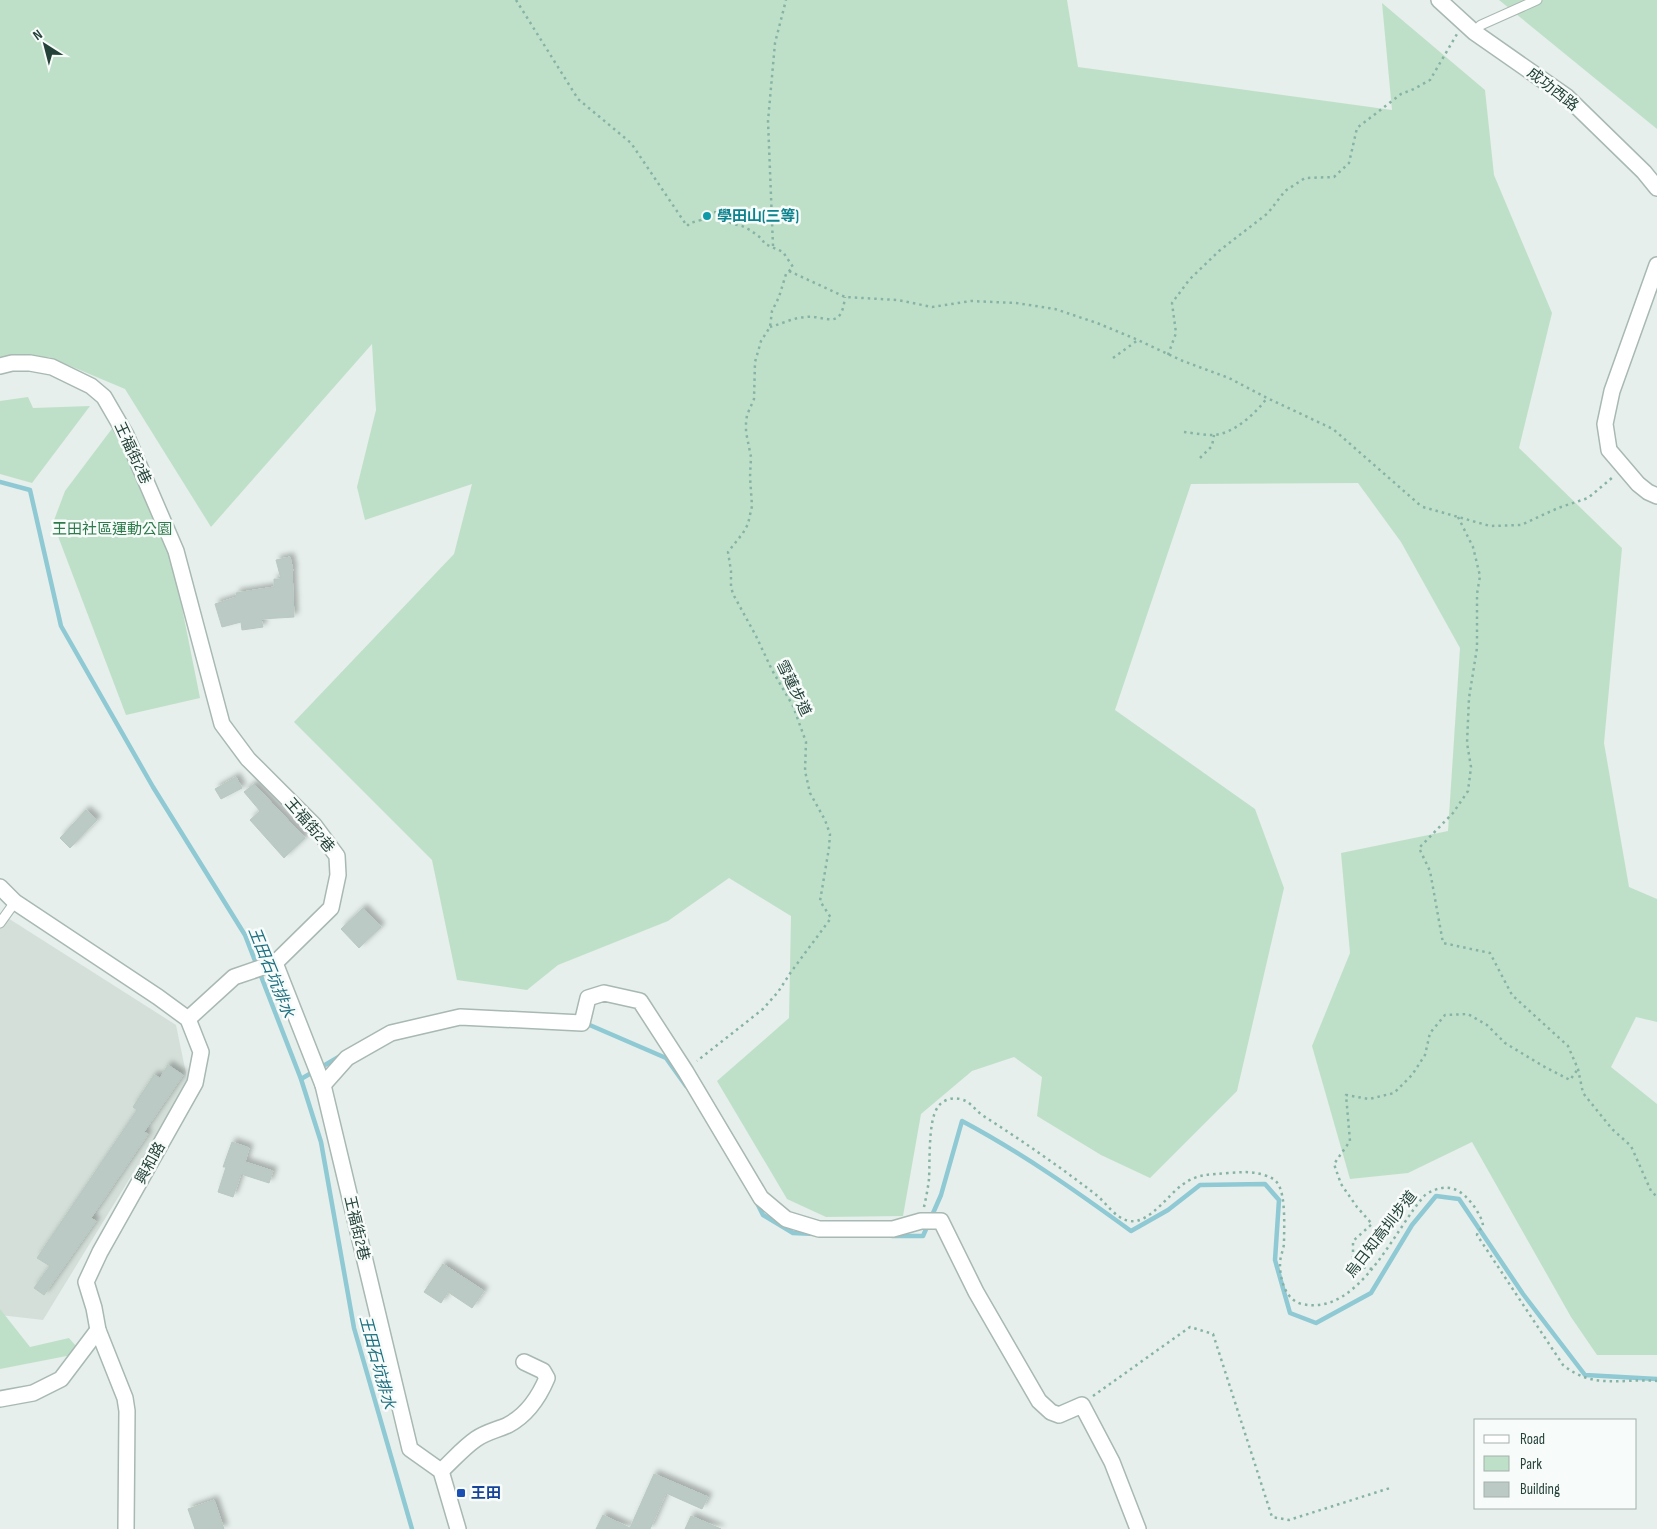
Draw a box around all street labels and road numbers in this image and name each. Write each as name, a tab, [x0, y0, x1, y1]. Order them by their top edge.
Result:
street label: 成功西路	[1523, 63, 1582, 115]
street label: 王福街2巷	[110, 419, 155, 487]
street label: 雪蓮步道	[772, 657, 815, 719]
street label: 王福街2巷	[281, 794, 339, 857]
street label: 興和路	[131, 1139, 170, 1188]
street label: 烏日知高圳步道	[1342, 1187, 1421, 1282]
street label: 王福街2巷	[340, 1194, 373, 1262]

